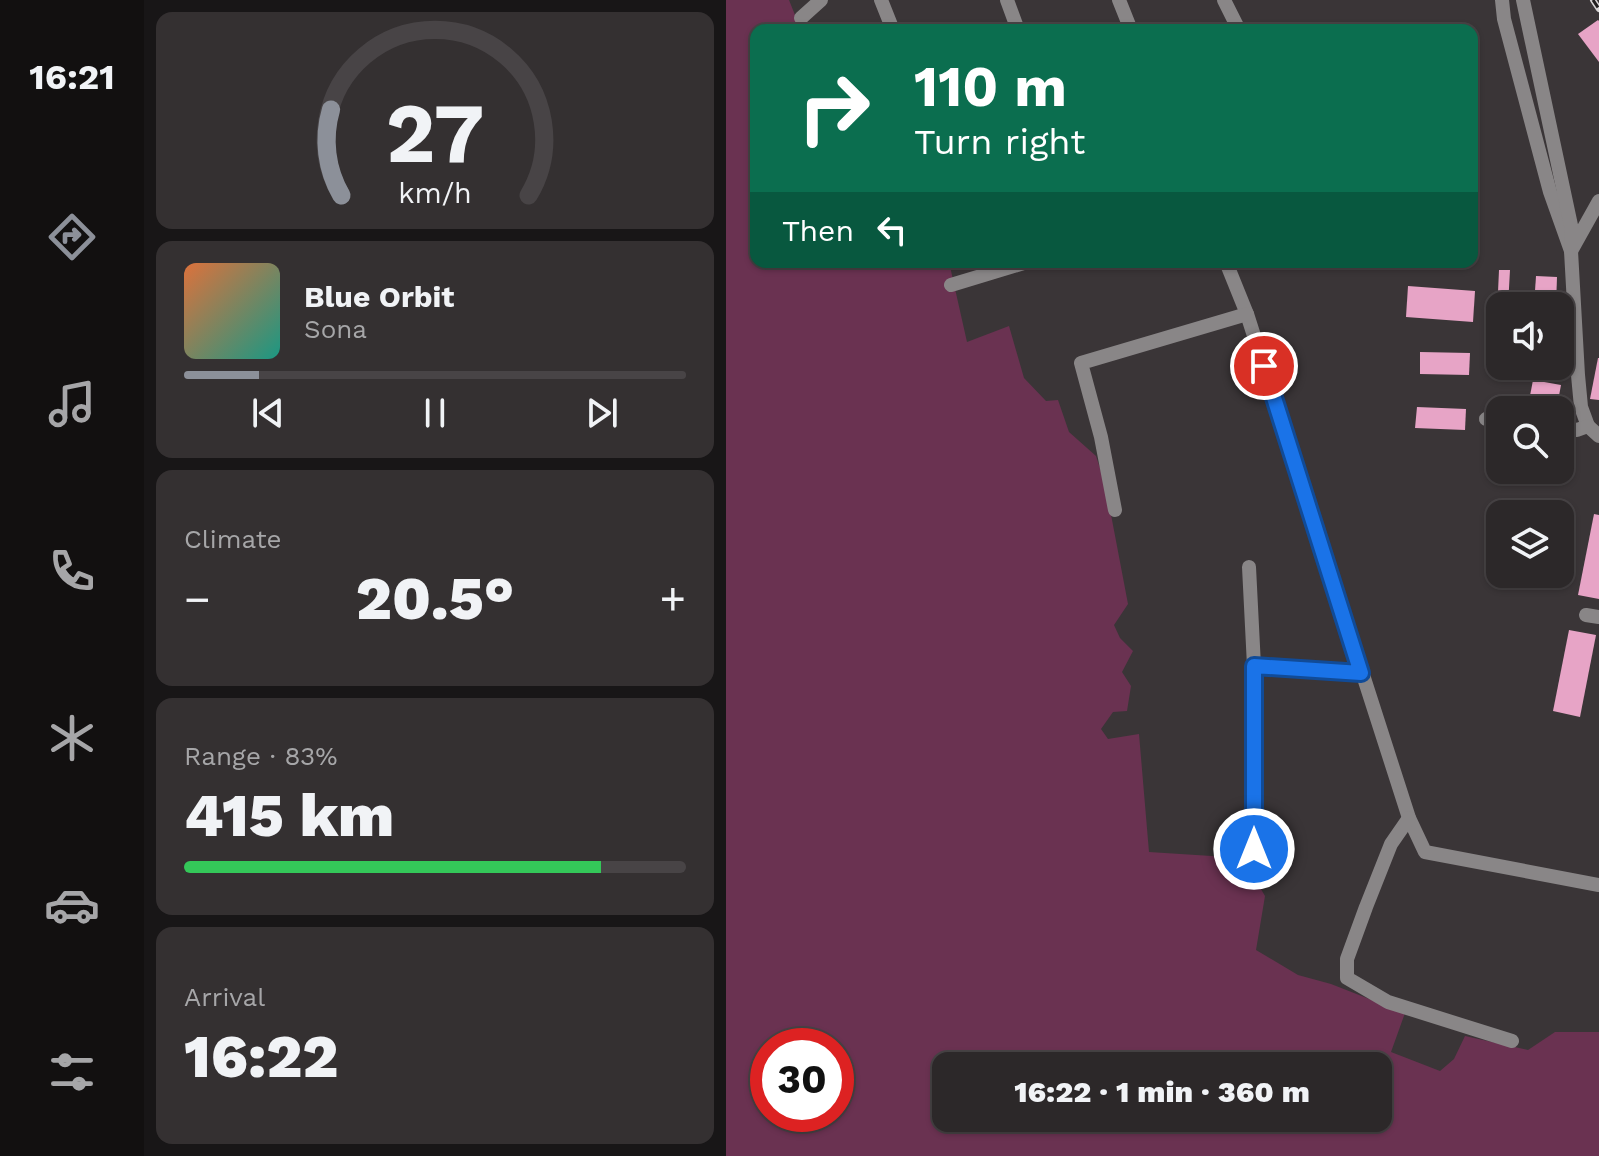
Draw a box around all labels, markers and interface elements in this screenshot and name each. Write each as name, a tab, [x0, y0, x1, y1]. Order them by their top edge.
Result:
text: 110 m	[914, 54, 1067, 120]
text: 16:21	[29, 56, 115, 98]
icon: right	[782, 56, 886, 160]
text: 27	[386, 85, 484, 182]
text: Turn right	[914, 121, 1085, 163]
text: km/h	[398, 177, 472, 211]
icon: left	[870, 208, 914, 252]
icon: directions	[44, 209, 100, 265]
text: Then	[782, 213, 854, 248]
text: Blue Orbit	[304, 279, 454, 314]
map controls	[1486, 292, 1574, 588]
button: sound	[1486, 292, 1574, 380]
text: Sona	[304, 314, 367, 344]
pin	[1230, 332, 1298, 400]
icon: arrive	[1242, 344, 1286, 388]
icon: music	[44, 376, 100, 432]
icon: previous	[246, 391, 290, 435]
icon: pause	[413, 391, 457, 435]
icon: next	[580, 391, 624, 435]
button: search	[1486, 396, 1574, 484]
button: layers	[1486, 500, 1574, 588]
text: Climate	[184, 524, 282, 554]
icon: phone	[44, 543, 100, 599]
text: 20.5°	[356, 563, 514, 634]
text: −	[184, 573, 211, 625]
text: +	[659, 573, 686, 625]
icon: climate	[44, 710, 100, 766]
text: Range · 83%	[184, 741, 337, 771]
text: 415 km	[184, 780, 394, 851]
position arrow	[1212, 807, 1296, 891]
icon: car	[44, 877, 100, 933]
text: Arrival	[184, 982, 265, 1012]
text: 16:22	[184, 1021, 338, 1092]
speed limit sign: 30	[750, 1028, 854, 1132]
icon: filters	[44, 1044, 100, 1100]
text: 16:22 · 1 min · 360 m	[1014, 1074, 1310, 1109]

